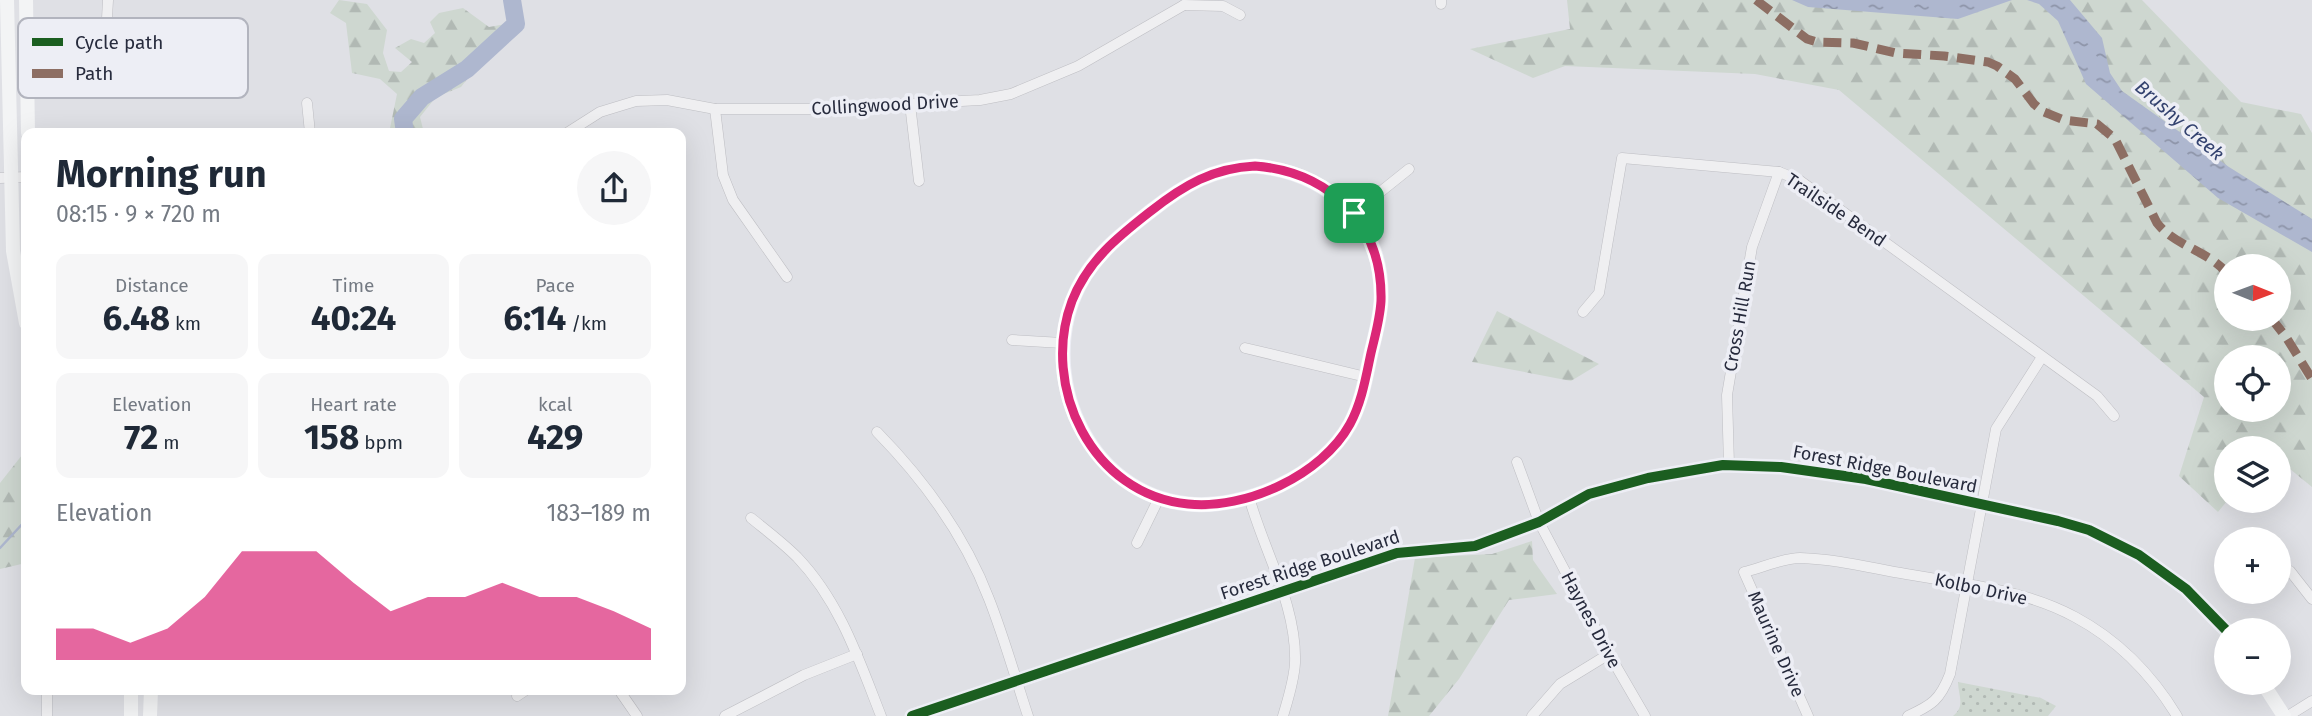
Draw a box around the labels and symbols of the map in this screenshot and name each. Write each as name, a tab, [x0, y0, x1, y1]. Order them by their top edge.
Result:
legend	[18, 18, 248, 98]
text: Cycle path	[75, 31, 163, 54]
text: Path	[75, 62, 113, 85]
water label: Brushy Creek	[2131, 76, 2229, 165]
street label: Collingwood Drive	[811, 90, 959, 120]
street label: Trailside Bend	[1782, 168, 1890, 252]
pin	[1324, 183, 1384, 243]
north arrow	[2214, 254, 2291, 331]
street label: Cross Hill Run	[1719, 259, 1761, 373]
street label: Forest Ridge Boulevard	[1791, 440, 1979, 498]
street label: Forest Ridge Boulevard	[1217, 526, 1403, 604]
street label: Haynes Drive	[1556, 568, 1626, 672]
street label: Kolbo Drive	[1933, 568, 2029, 610]
street label: Maurine Drive	[1743, 588, 1809, 700]

